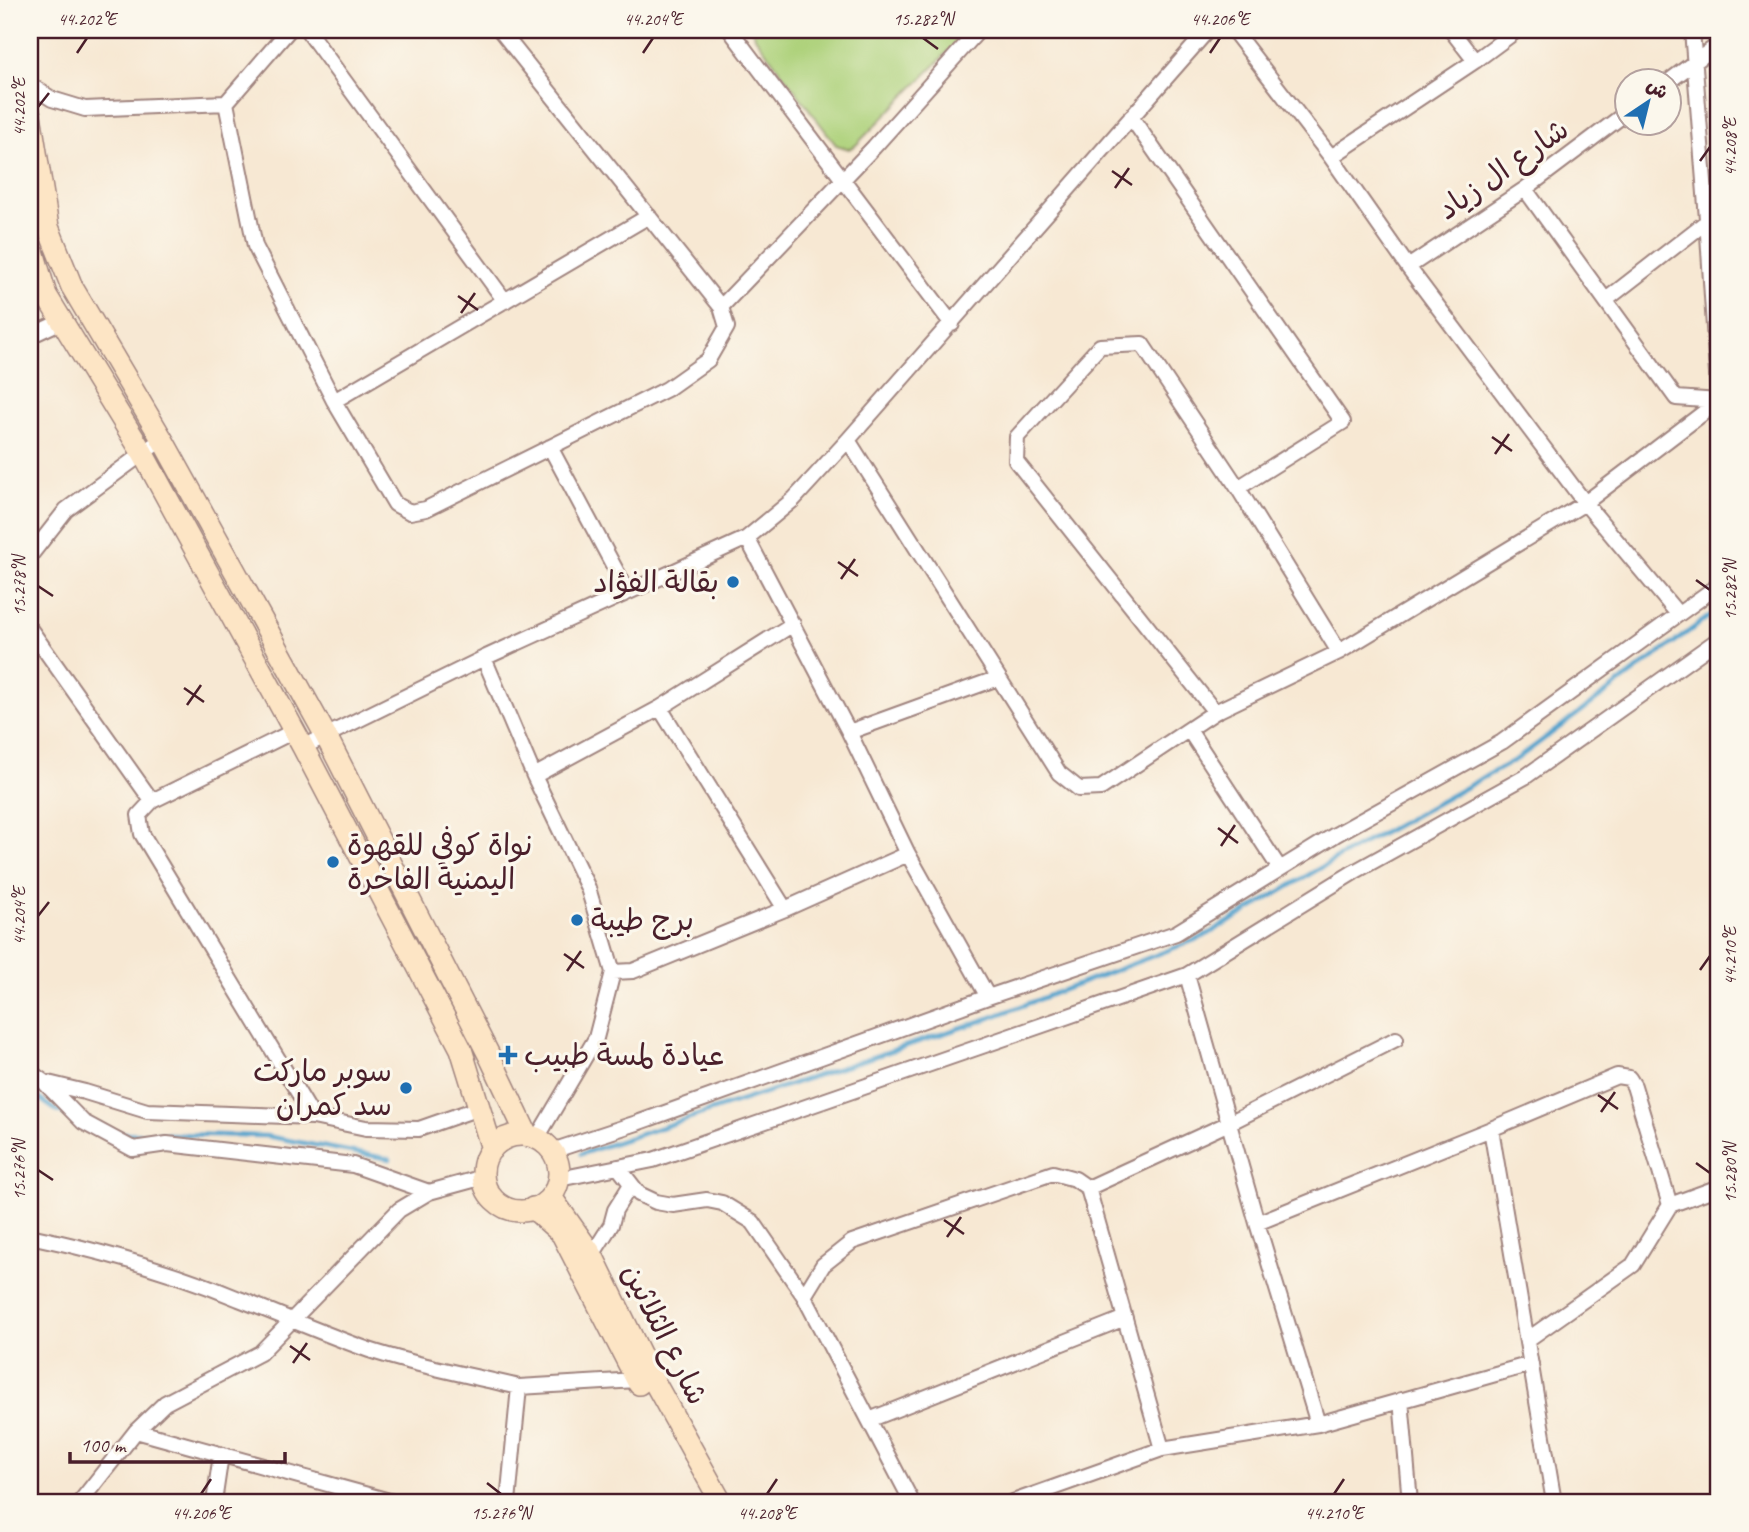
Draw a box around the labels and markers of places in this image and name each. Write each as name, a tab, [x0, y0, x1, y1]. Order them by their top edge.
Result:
place label: بقالة الفؤاد	[593, 563, 719, 601]
marker: بقالة الفؤاد	[725, 574, 741, 590]
place label: نواة كوفي للقهوة اليمنية الفاخرة	[347, 826, 533, 898]
marker: نواة كوفي للقهوة اليمنية الفاخرة	[325, 854, 341, 870]
place label: برج طيبة	[591, 901, 694, 940]
marker: برج طيبة	[569, 912, 585, 928]
place label: عيادة لمسة طبيب	[524, 1036, 724, 1074]
marker: عيادة لمسة طبيب	[498, 1045, 518, 1065]
place label: سوبر ماركت سد كمران	[253, 1052, 392, 1124]
marker: سوبر ماركت سد كمران	[398, 1080, 414, 1096]

